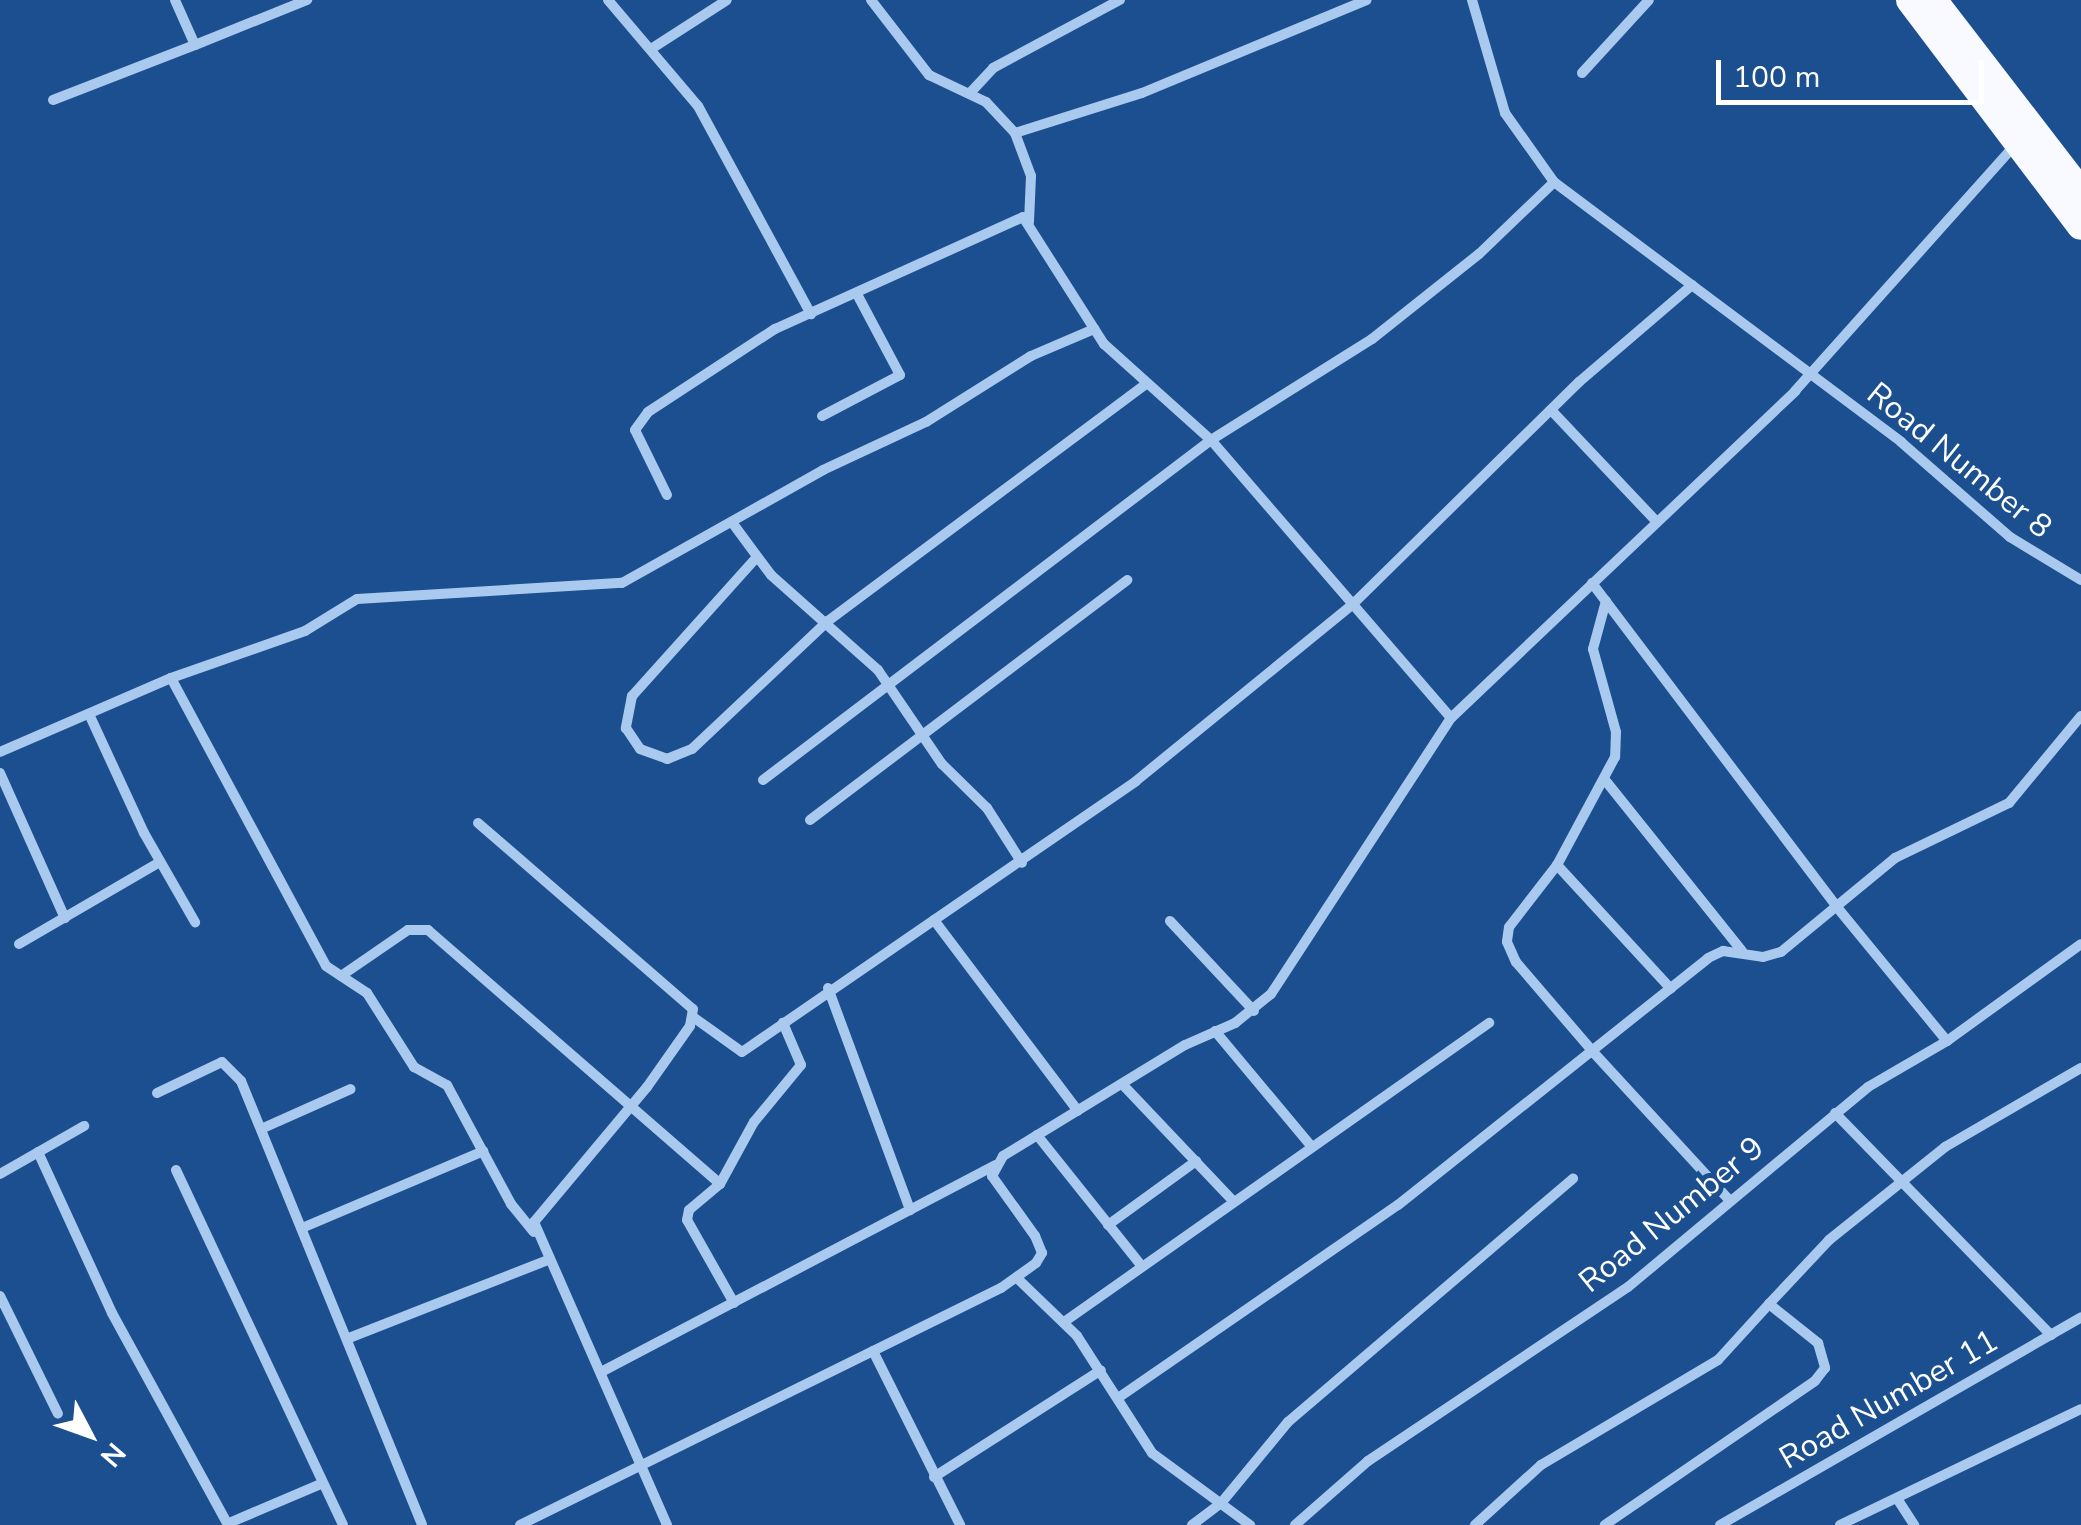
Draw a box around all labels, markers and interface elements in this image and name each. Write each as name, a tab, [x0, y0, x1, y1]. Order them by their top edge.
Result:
scale bar	[1721, 40, 1988, 102]
text: 100 m	[1733, 57, 1820, 98]
street label: Road Number 8	[1859, 375, 2059, 547]
street label: Road Number 9	[1572, 1129, 1772, 1301]
street label: Road Number 11	[1773, 1322, 2005, 1478]
north arrow	[40, 1385, 140, 1485]
text: N	[91, 1434, 134, 1475]

